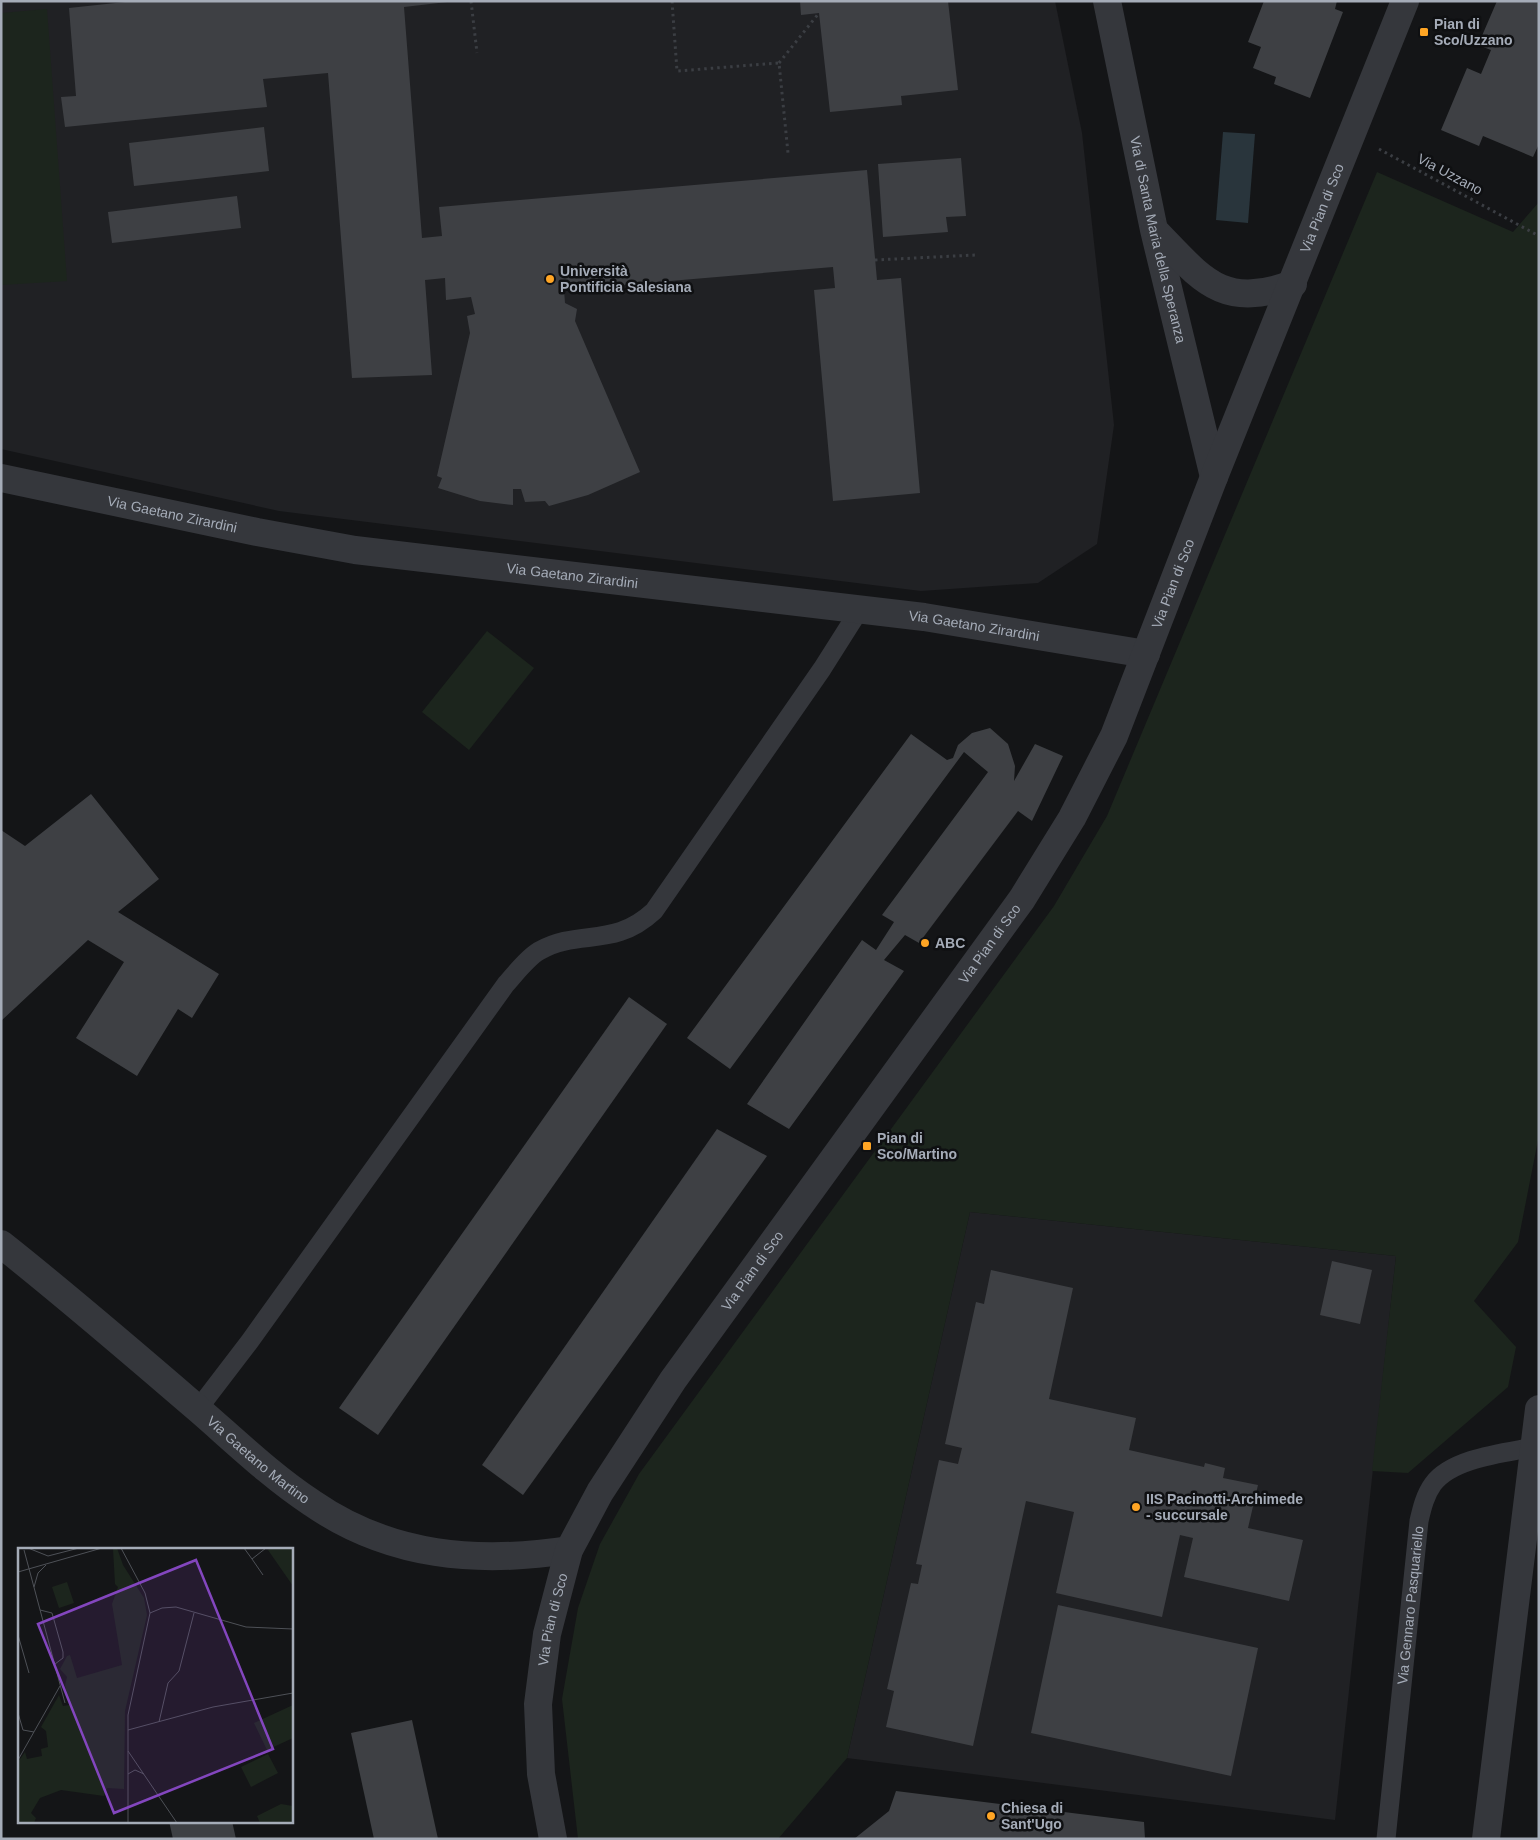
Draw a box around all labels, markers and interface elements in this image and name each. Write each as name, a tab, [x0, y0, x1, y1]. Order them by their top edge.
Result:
place label: Pian di Sco/Uzzano	[1434, 16, 1513, 48]
marker: Pian di Sco/Uzzano	[1418, 26, 1430, 38]
street label: Via di Santa Maria della Speranza	[1127, 135, 1189, 345]
street label: Via Uzzano	[1415, 150, 1485, 198]
street label: Via Pian di Sco	[1297, 161, 1347, 255]
place label: Università Pontificia Salesiana	[560, 263, 692, 295]
marker: Università Pontificia Salesiana	[544, 273, 556, 285]
street label: Via Gaetano Zirardini	[106, 493, 239, 536]
street label: Via Pian di Sco	[1148, 536, 1197, 631]
street label: Via Gaetano Zirardini	[506, 560, 639, 591]
street label: Via Gaetano Zirardini	[908, 607, 1041, 644]
street label: Via Pian di Sco	[955, 901, 1024, 987]
place label: ABC	[935, 935, 965, 951]
marker: ABC	[919, 937, 931, 949]
place label: Pian di Sco/Martino	[877, 1130, 957, 1162]
marker: Pian di Sco/Martino	[861, 1140, 873, 1152]
street label: Via Pian di Sco	[718, 1228, 787, 1314]
street label: Via Gaetano Martino	[204, 1413, 313, 1507]
place label: IIS Pacinotti-Archimede - succursale	[1146, 1491, 1303, 1523]
marker: IIS Pacinotti-Archimede - succursale	[1130, 1501, 1142, 1513]
street label: Via Gennaro Pasquariello	[1394, 1525, 1426, 1685]
inset map	[18, 1548, 292, 1822]
street label: Via Pian di Sco	[535, 1571, 571, 1667]
place label: Chiesa di Sant'Ugo	[1001, 1800, 1063, 1832]
marker: Chiesa di Sant'Ugo	[985, 1810, 997, 1822]

